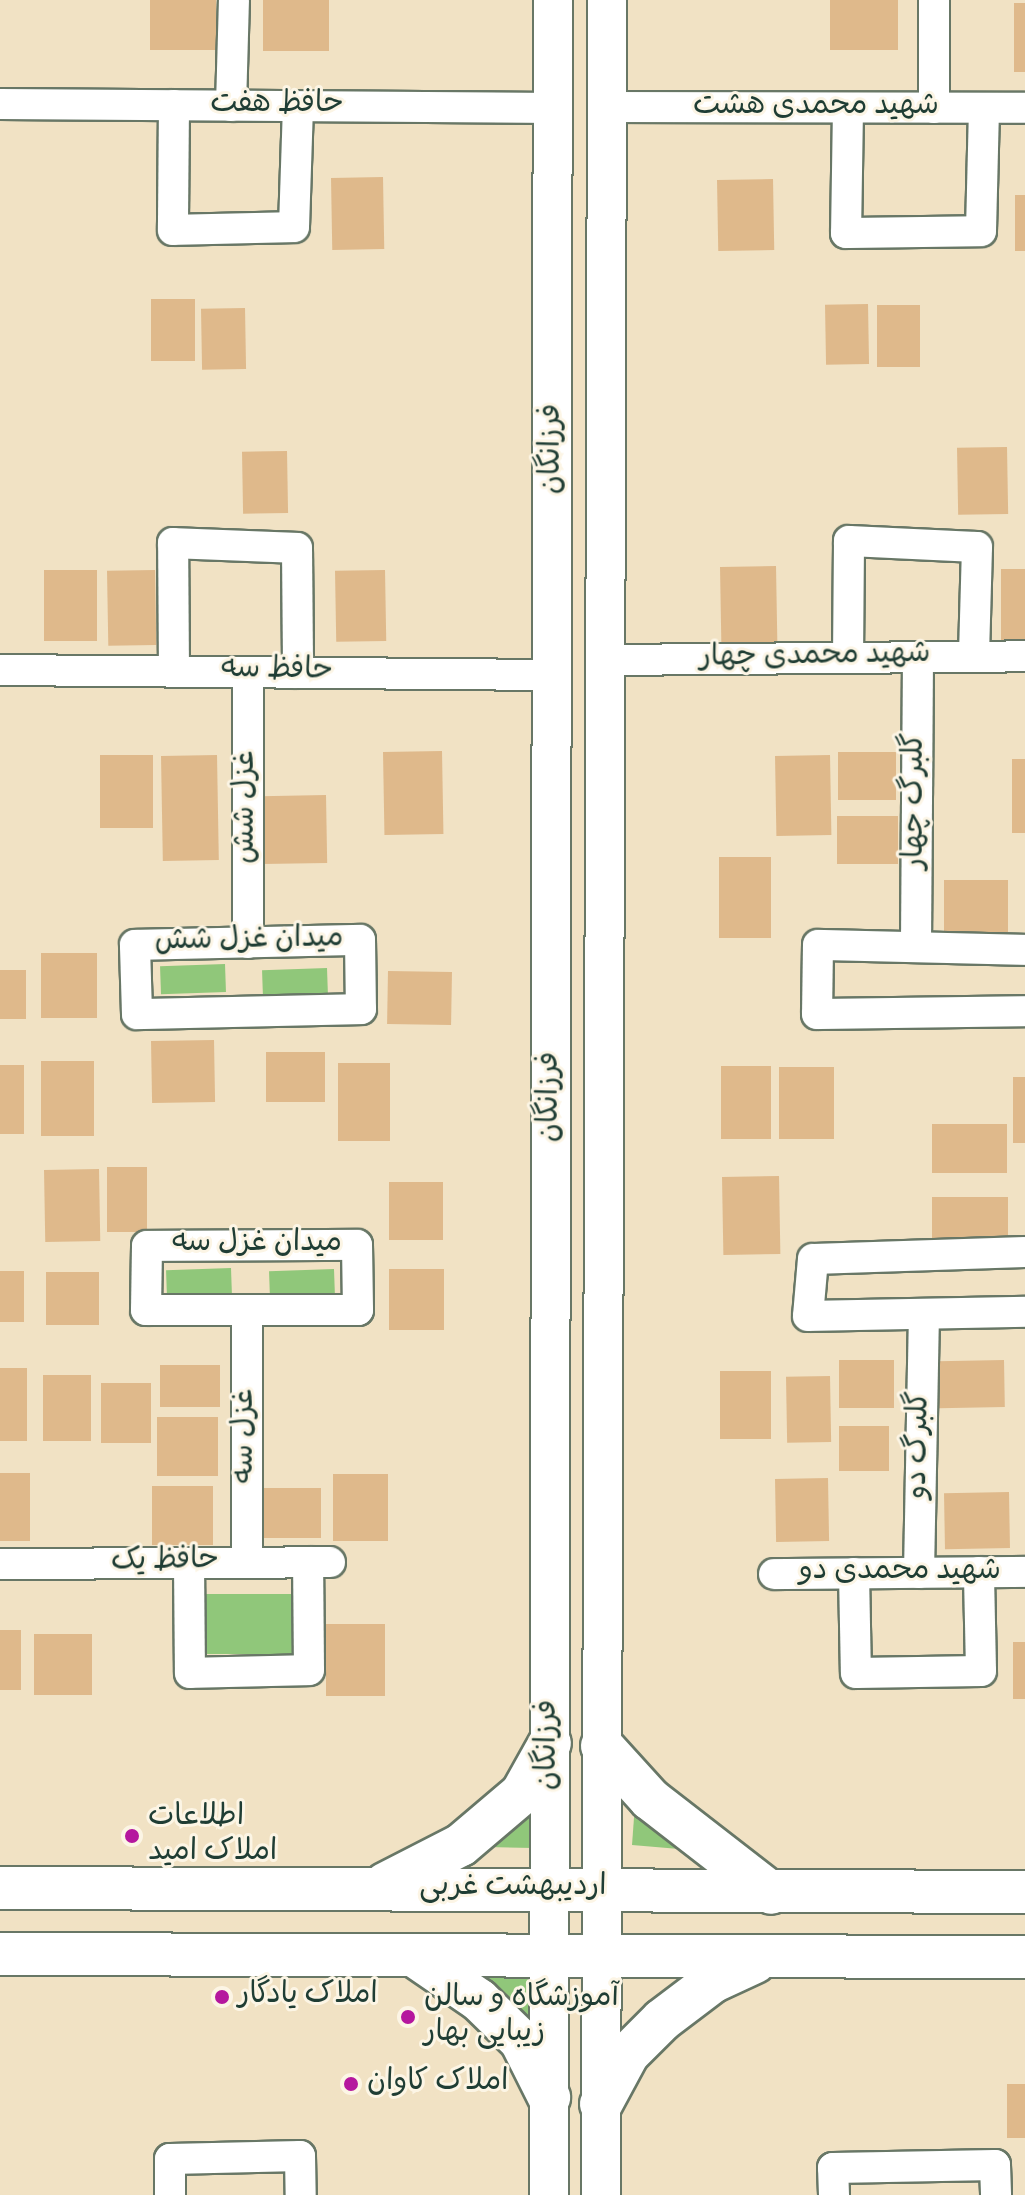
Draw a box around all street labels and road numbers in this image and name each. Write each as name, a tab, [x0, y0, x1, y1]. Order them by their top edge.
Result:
street label: حافظ هفت	[210, 88, 344, 124]
street label: شهید محمدی هشت	[693, 90, 939, 126]
street label: فرزانگان	[536, 404, 572, 494]
street label: شهید محمدی چهار	[699, 638, 931, 678]
street label: حافظ سه	[221, 653, 333, 691]
street label: گلبرگ چهار	[899, 733, 935, 869]
street label: غزل شش	[230, 750, 266, 864]
street label: میدان غزل شش	[154, 922, 344, 962]
street label: فرزانگان	[534, 1052, 570, 1142]
street label: میدان غزل سه	[172, 1227, 342, 1263]
street label: غزل سه	[229, 1389, 265, 1483]
street label: گلبرگ دو	[902, 1391, 940, 1499]
street label: حافظ یک	[111, 1544, 219, 1582]
street label: شهید محمدی دو	[799, 1555, 1001, 1591]
street label: فرزانگان	[532, 1700, 568, 1790]
street label: اردیبهشت غربی	[419, 1871, 607, 1907]

